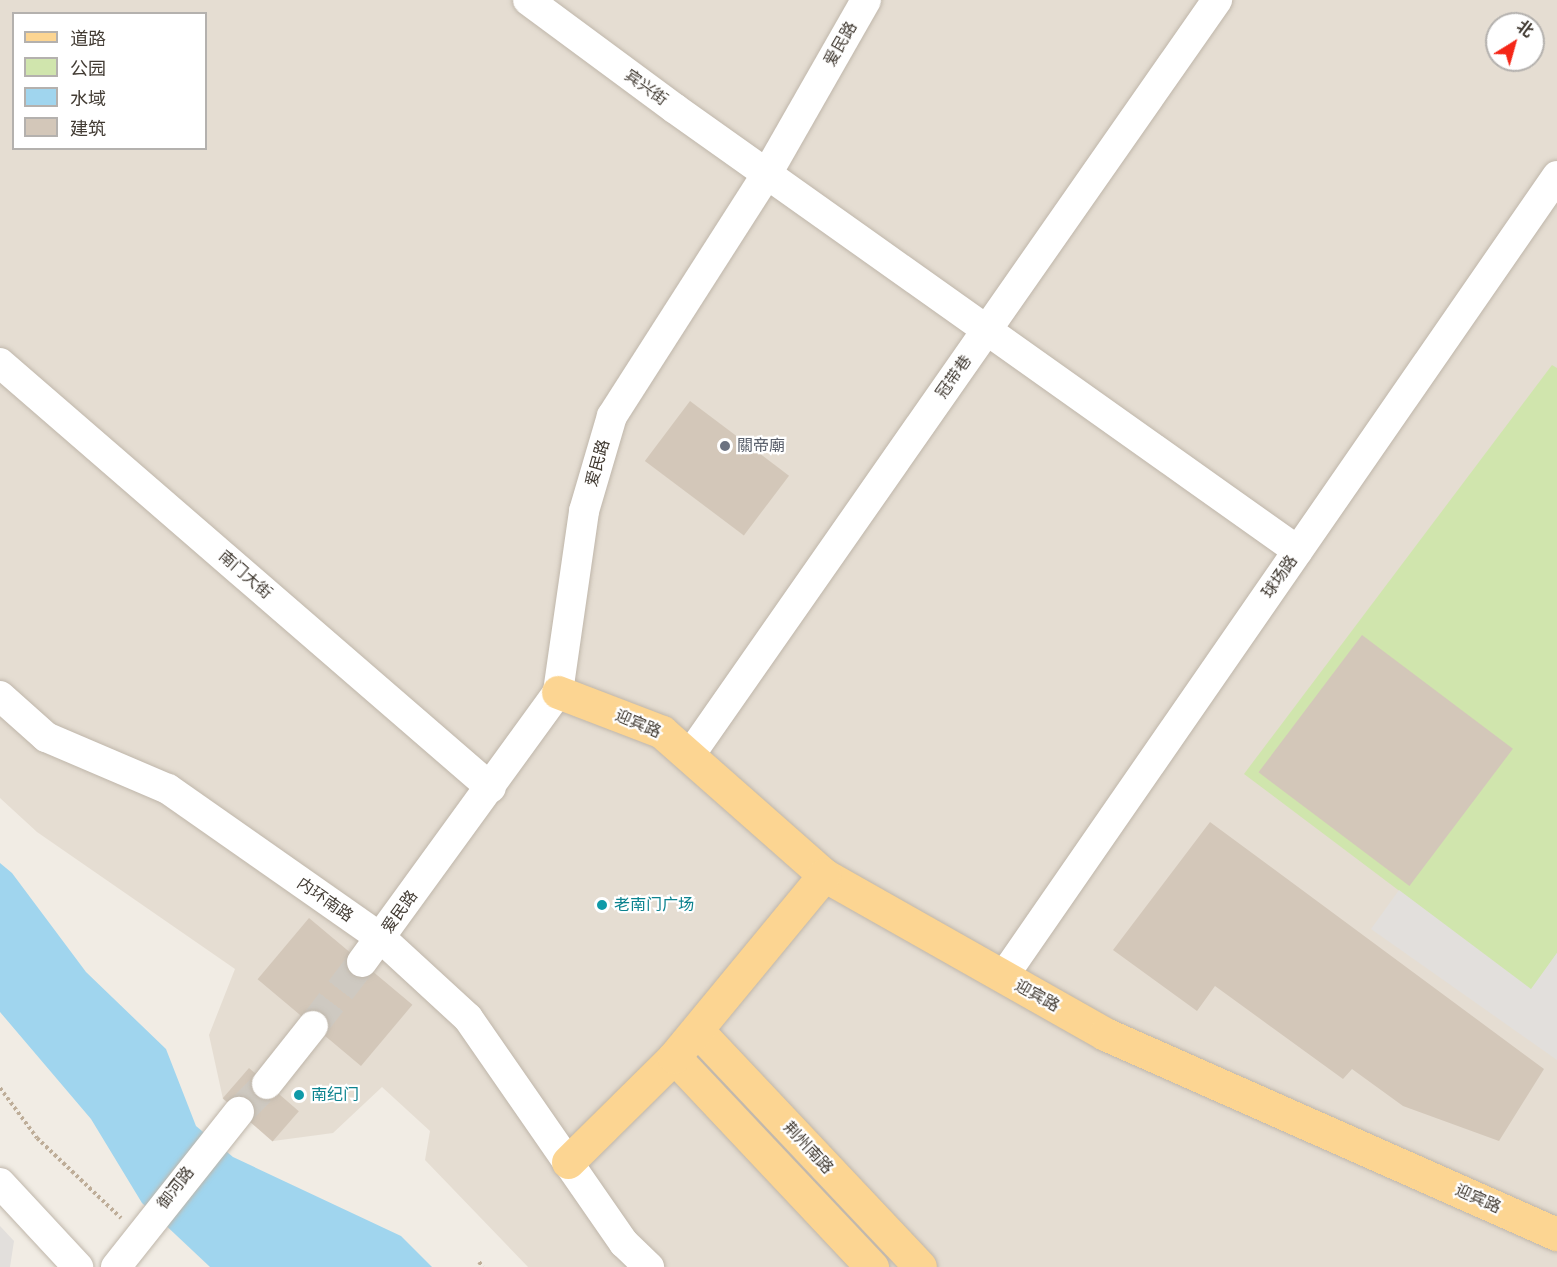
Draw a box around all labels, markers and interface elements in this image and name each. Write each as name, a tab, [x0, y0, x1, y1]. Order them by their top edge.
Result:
legend	[12, 12, 207, 150]
north arrow	[1485, 12, 1545, 72]
text: 北	[1513, 16, 1537, 41]
street label: 爱民路	[821, 18, 861, 70]
text: 道路	[70, 28, 106, 49]
text: 公园	[70, 58, 106, 79]
street label: 宾兴街	[621, 66, 671, 110]
text: 水域	[70, 88, 106, 109]
text: 建筑	[70, 118, 106, 139]
street label: 冠带巷	[932, 352, 976, 402]
place label: 關帝廟	[737, 436, 785, 456]
street label: 爱民路	[582, 437, 614, 489]
marker: 關帝廟	[718, 439, 732, 453]
street label: 南门大街	[215, 547, 275, 603]
street label: 球场路	[1258, 552, 1302, 602]
street label: 迎宾路	[612, 706, 664, 742]
street label: 内环南路	[293, 874, 357, 926]
street label: 爱民路	[378, 887, 422, 937]
place label: 老南门广场	[614, 895, 694, 915]
marker: 老南门广场	[595, 898, 609, 912]
street label: 迎宾路	[1011, 976, 1063, 1016]
place label: 南纪门	[311, 1085, 359, 1105]
marker: 南纪门	[292, 1088, 306, 1102]
street label: 荆州南路	[779, 1118, 837, 1178]
street label: 御河路	[154, 1163, 198, 1213]
street label: 迎宾路	[1452, 1180, 1504, 1218]

